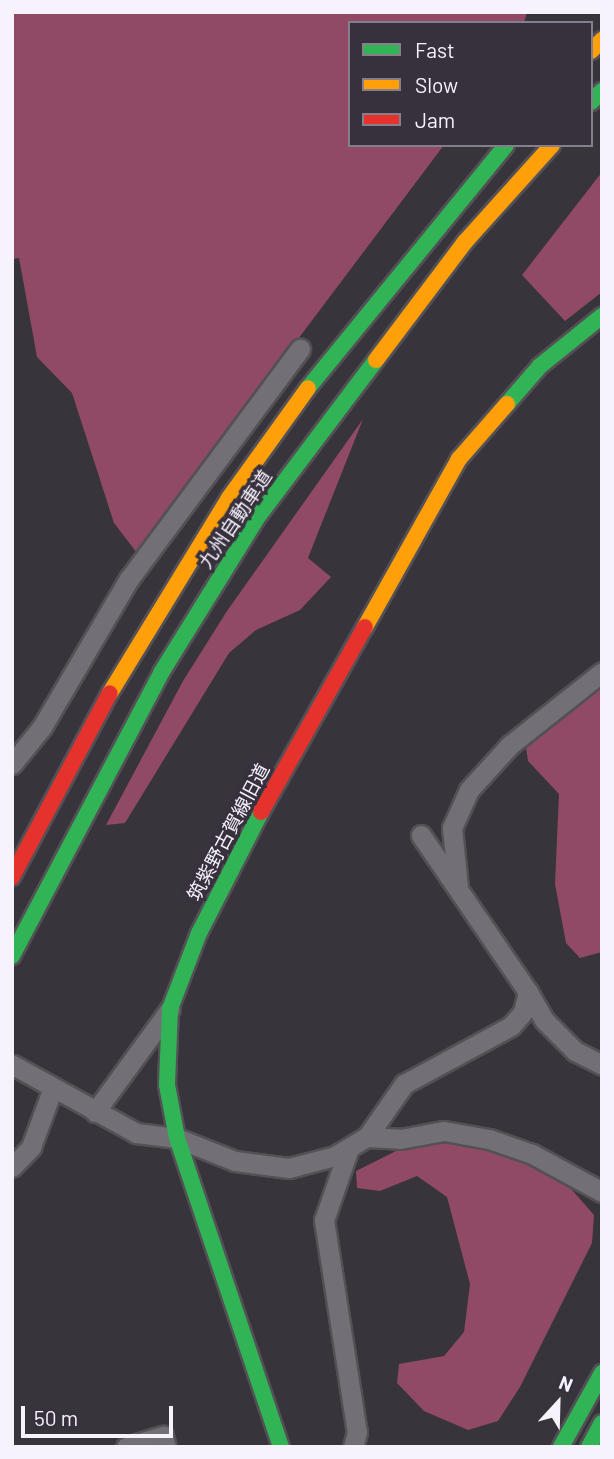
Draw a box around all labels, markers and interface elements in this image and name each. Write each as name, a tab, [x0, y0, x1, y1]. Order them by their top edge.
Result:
legend	[348, 21, 593, 147]
text: Fast	[415, 37, 455, 62]
text: Slow	[415, 72, 458, 97]
text: Jam	[415, 107, 455, 132]
street label: 九州自動車道	[194, 465, 276, 573]
street label: 筑紫野古賀線旧道	[182, 760, 274, 904]
north arrow	[523, 1368, 593, 1438]
text: N	[556, 1370, 576, 1396]
scale bar	[24, 1392, 177, 1436]
text: 50 m	[34, 1405, 78, 1430]

